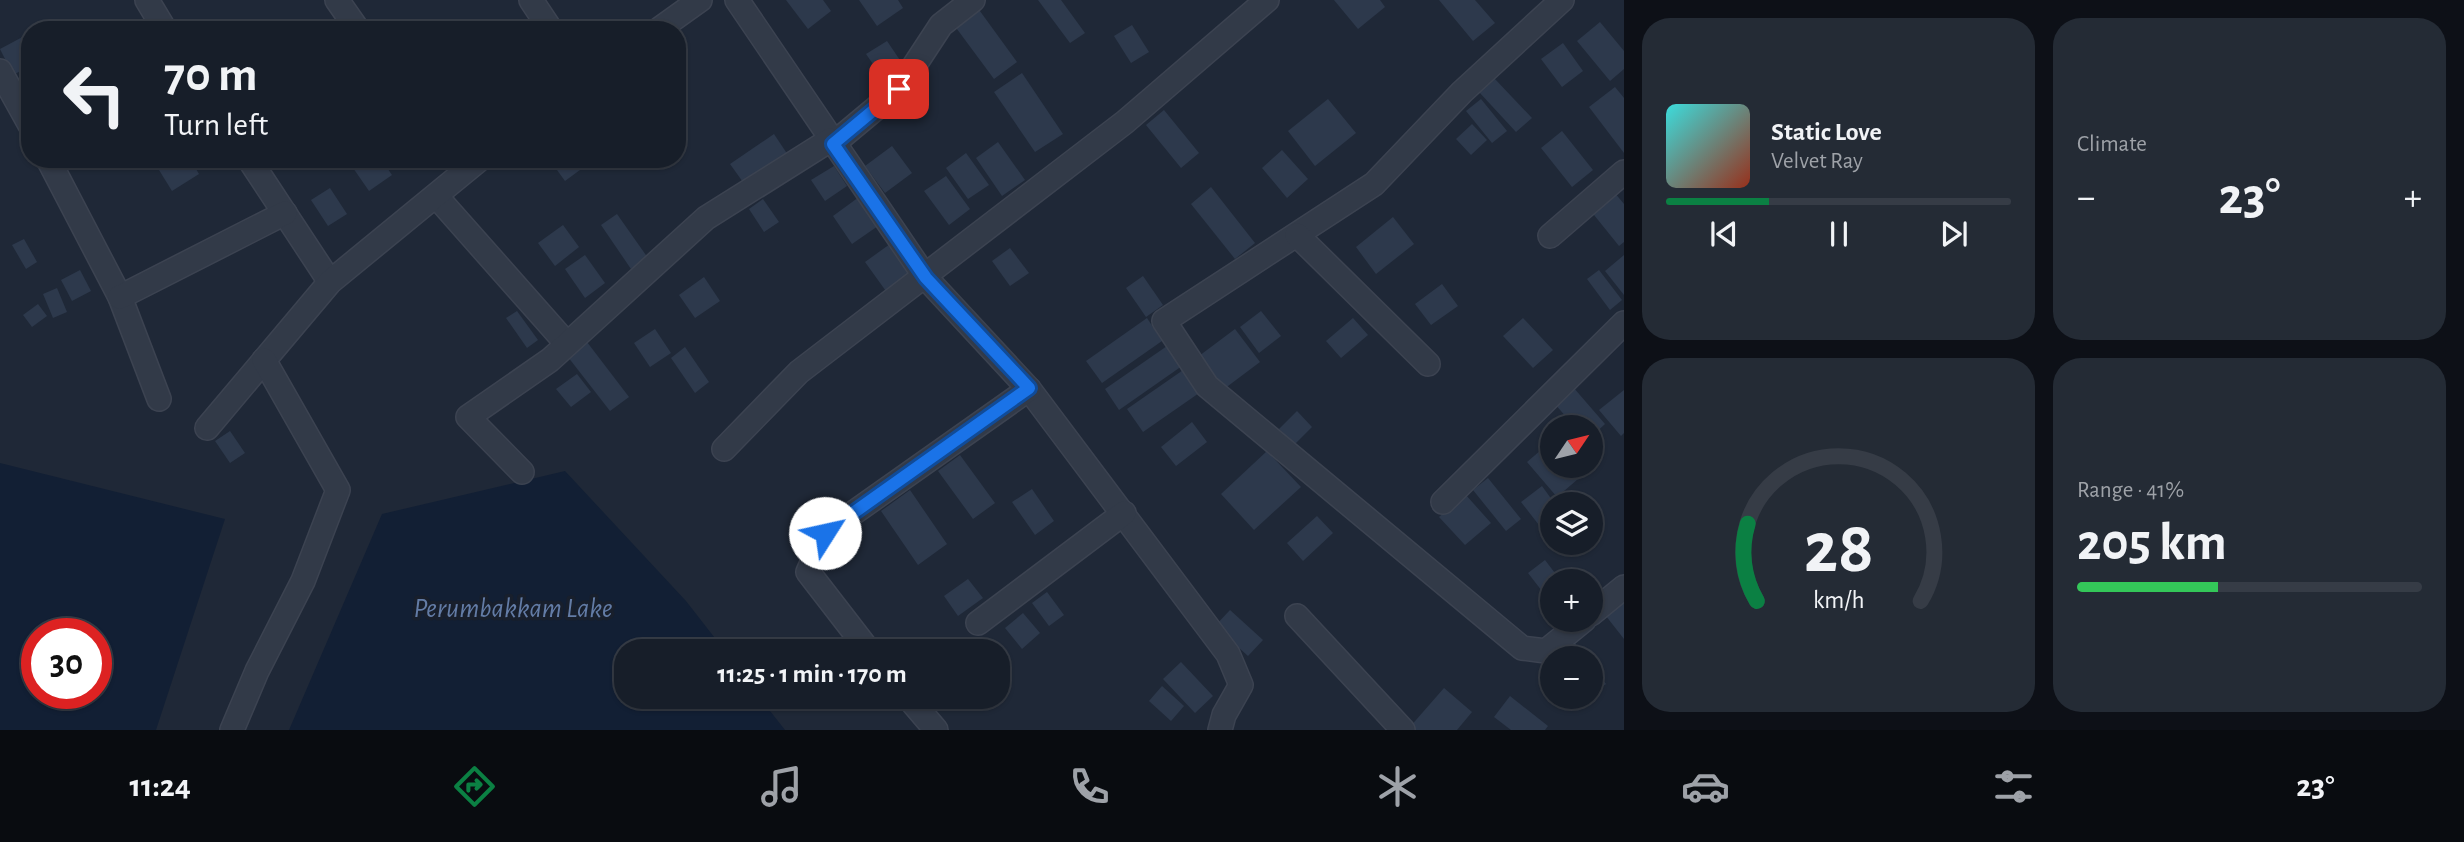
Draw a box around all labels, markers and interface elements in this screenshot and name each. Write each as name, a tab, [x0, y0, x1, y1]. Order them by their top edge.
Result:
icon: left	[49, 49, 140, 140]
text: 70 m	[164, 51, 258, 100]
pin	[869, 59, 929, 119]
icon: arrive	[880, 70, 918, 108]
text: Turn left	[164, 109, 268, 141]
text: Static Love	[1771, 119, 1882, 145]
text: Climate	[2077, 133, 2147, 156]
text: Velvet Ray	[1771, 150, 1863, 173]
text: 23°	[2218, 171, 2281, 223]
text: −	[2077, 179, 2095, 217]
text: +	[2404, 179, 2422, 217]
icon: previous	[1705, 215, 1743, 253]
icon: pause	[1820, 215, 1858, 253]
icon: next	[1935, 215, 1973, 253]
north arrow	[1540, 415, 1603, 478]
map controls	[1540, 415, 1603, 709]
text: Range · 41%	[2077, 479, 2184, 502]
button: layers	[1540, 492, 1603, 555]
position arrow	[788, 496, 862, 570]
text: 28	[1803, 513, 1874, 586]
text: 205 km	[2077, 517, 2227, 569]
button: +	[1540, 569, 1603, 632]
text: km/h	[1813, 588, 1864, 613]
water label: Perumbakkam Lake	[414, 595, 612, 623]
speed limit sign: 30	[21, 618, 112, 709]
button: −	[1540, 646, 1603, 709]
text: 11:25 · 1 min · 170 m	[717, 661, 907, 687]
icon: directions	[450, 762, 499, 811]
icon: music	[757, 762, 806, 811]
icon: phone	[1065, 762, 1114, 811]
icon: climate	[1373, 762, 1422, 811]
icon: car	[1681, 762, 1730, 811]
icon: filters	[1989, 762, 2038, 811]
text: 11:24	[129, 770, 191, 802]
text: 23°	[2296, 770, 2335, 802]

